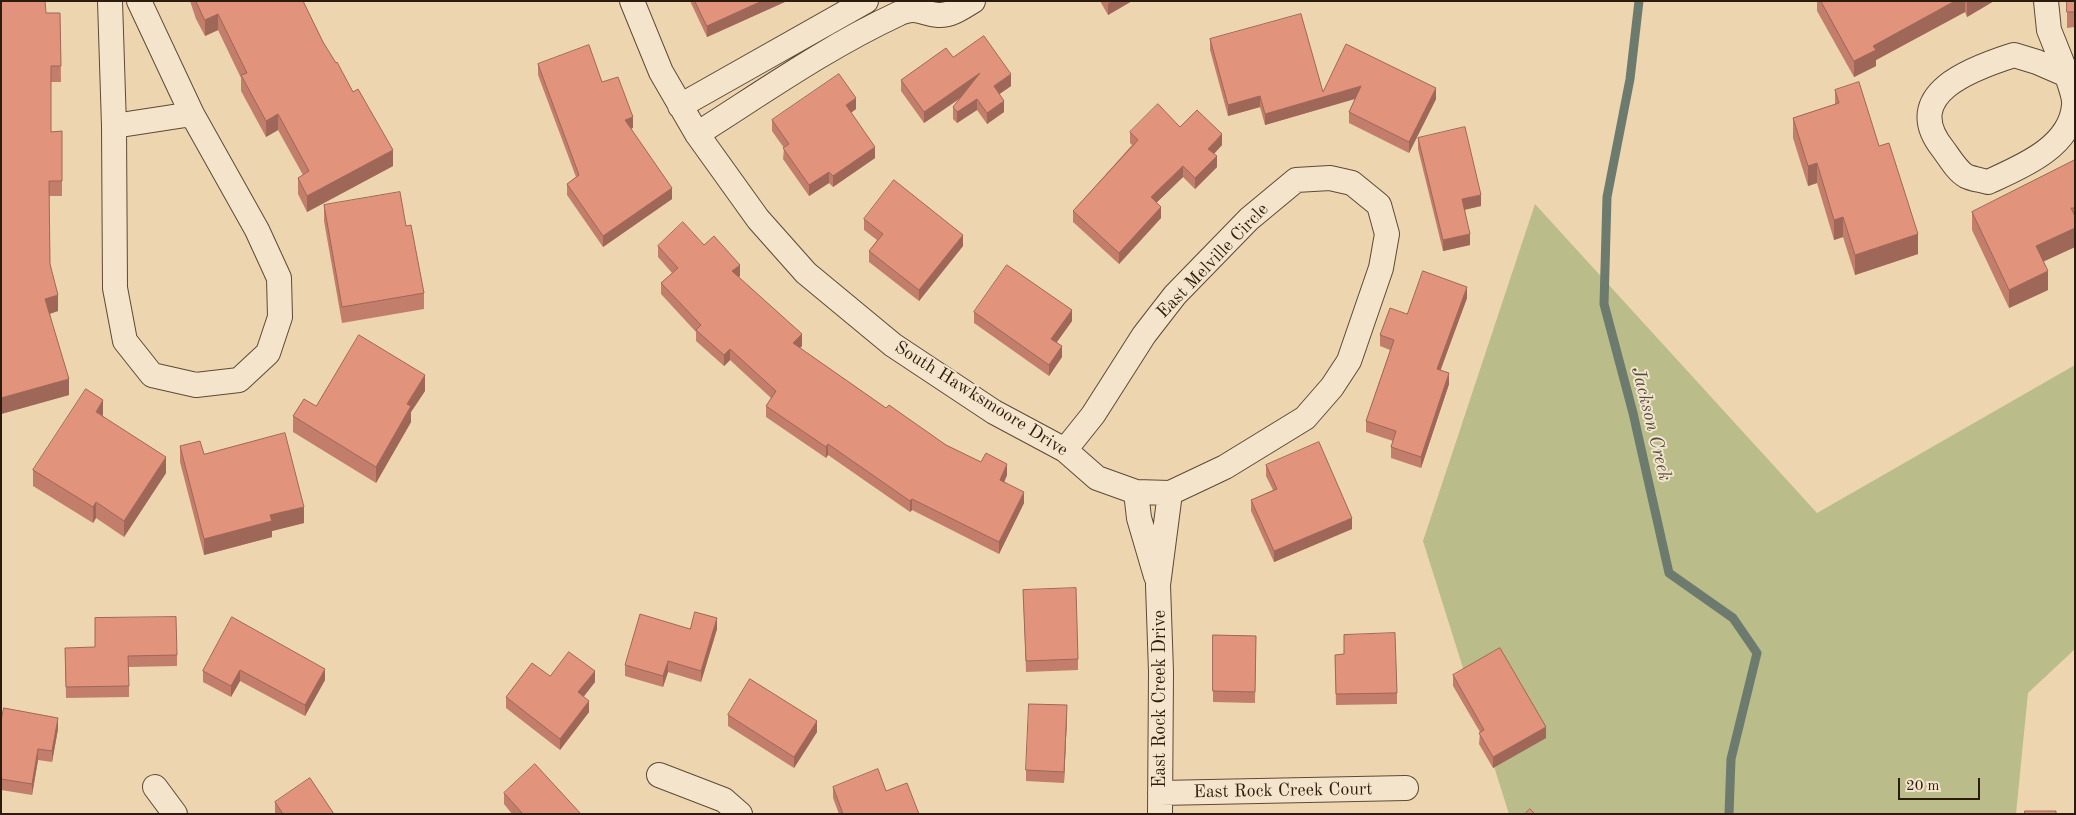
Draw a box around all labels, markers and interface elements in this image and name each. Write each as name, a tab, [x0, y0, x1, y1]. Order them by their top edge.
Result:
street label: East Melville Circle	[1153, 199, 1273, 323]
street label: South Hawksmoore Drive	[890, 337, 1072, 461]
water label: Jackson Creek	[1626, 365, 1676, 483]
street label: East Rock Creek Drive	[1149, 610, 1171, 788]
scale bar	[1901, 768, 1984, 800]
street label: East Rock Creek Court	[1193, 779, 1373, 803]
text: 20 m	[1906, 779, 1940, 794]

